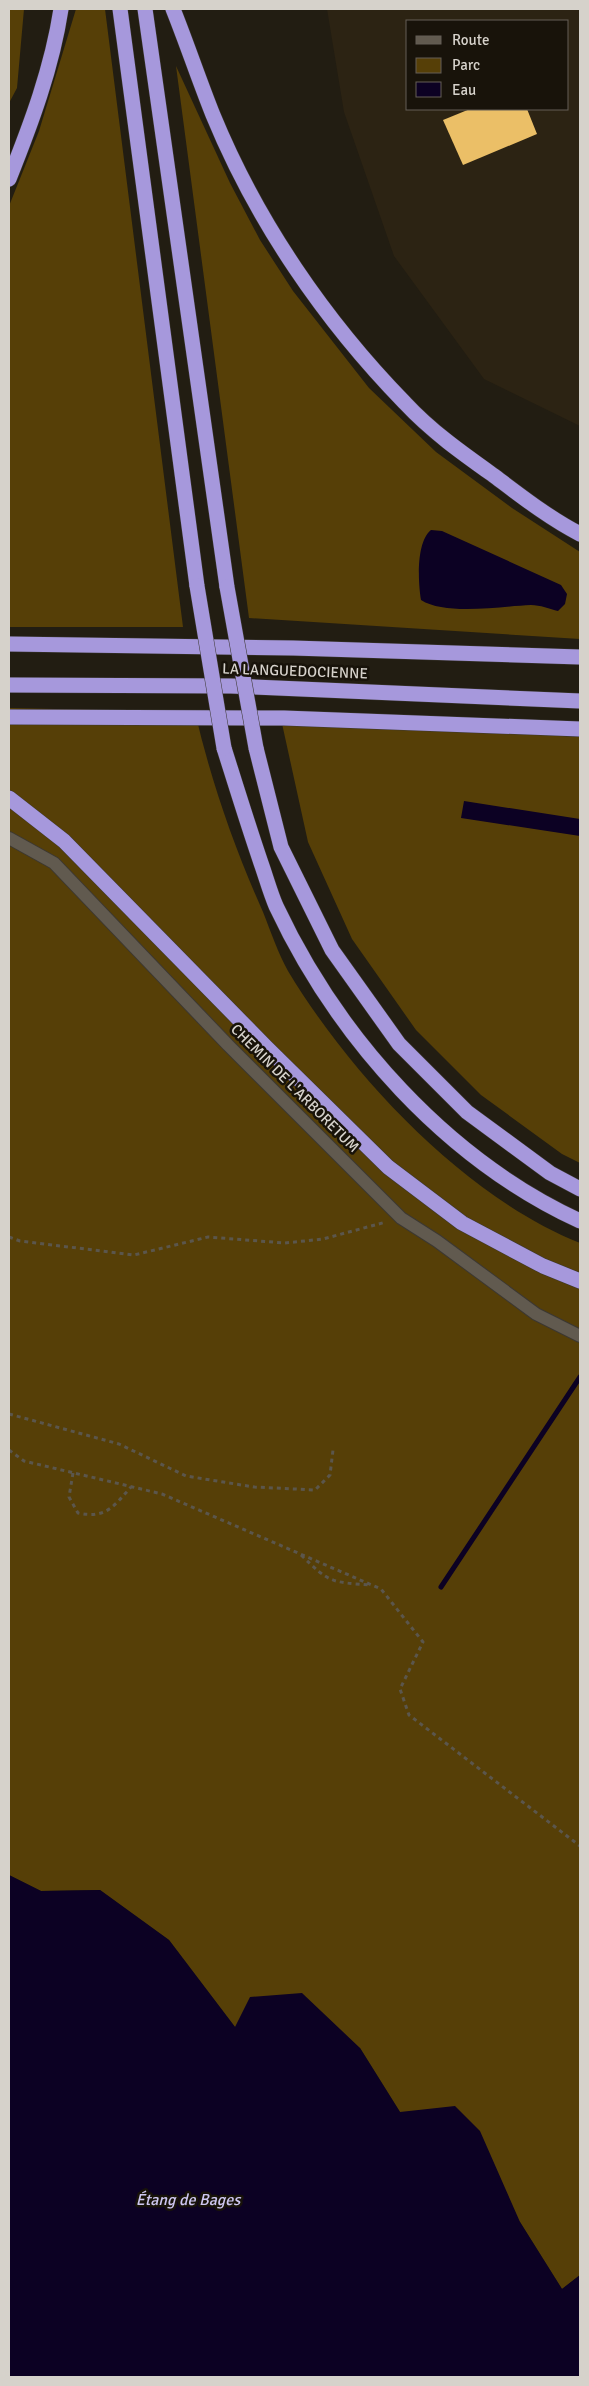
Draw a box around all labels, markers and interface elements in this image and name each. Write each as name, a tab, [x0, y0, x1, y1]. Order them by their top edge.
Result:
legend	[406, 20, 569, 110]
text: Route	[452, 31, 489, 49]
text: Parc	[452, 56, 480, 74]
text: Eau	[452, 81, 476, 99]
street label: LA LANGUEDOCIENNE	[222, 659, 368, 683]
street label: CHEMIN DE L'ARBORETUM	[227, 1020, 363, 1156]
water label: Étang de Bages	[136, 2190, 242, 2210]

